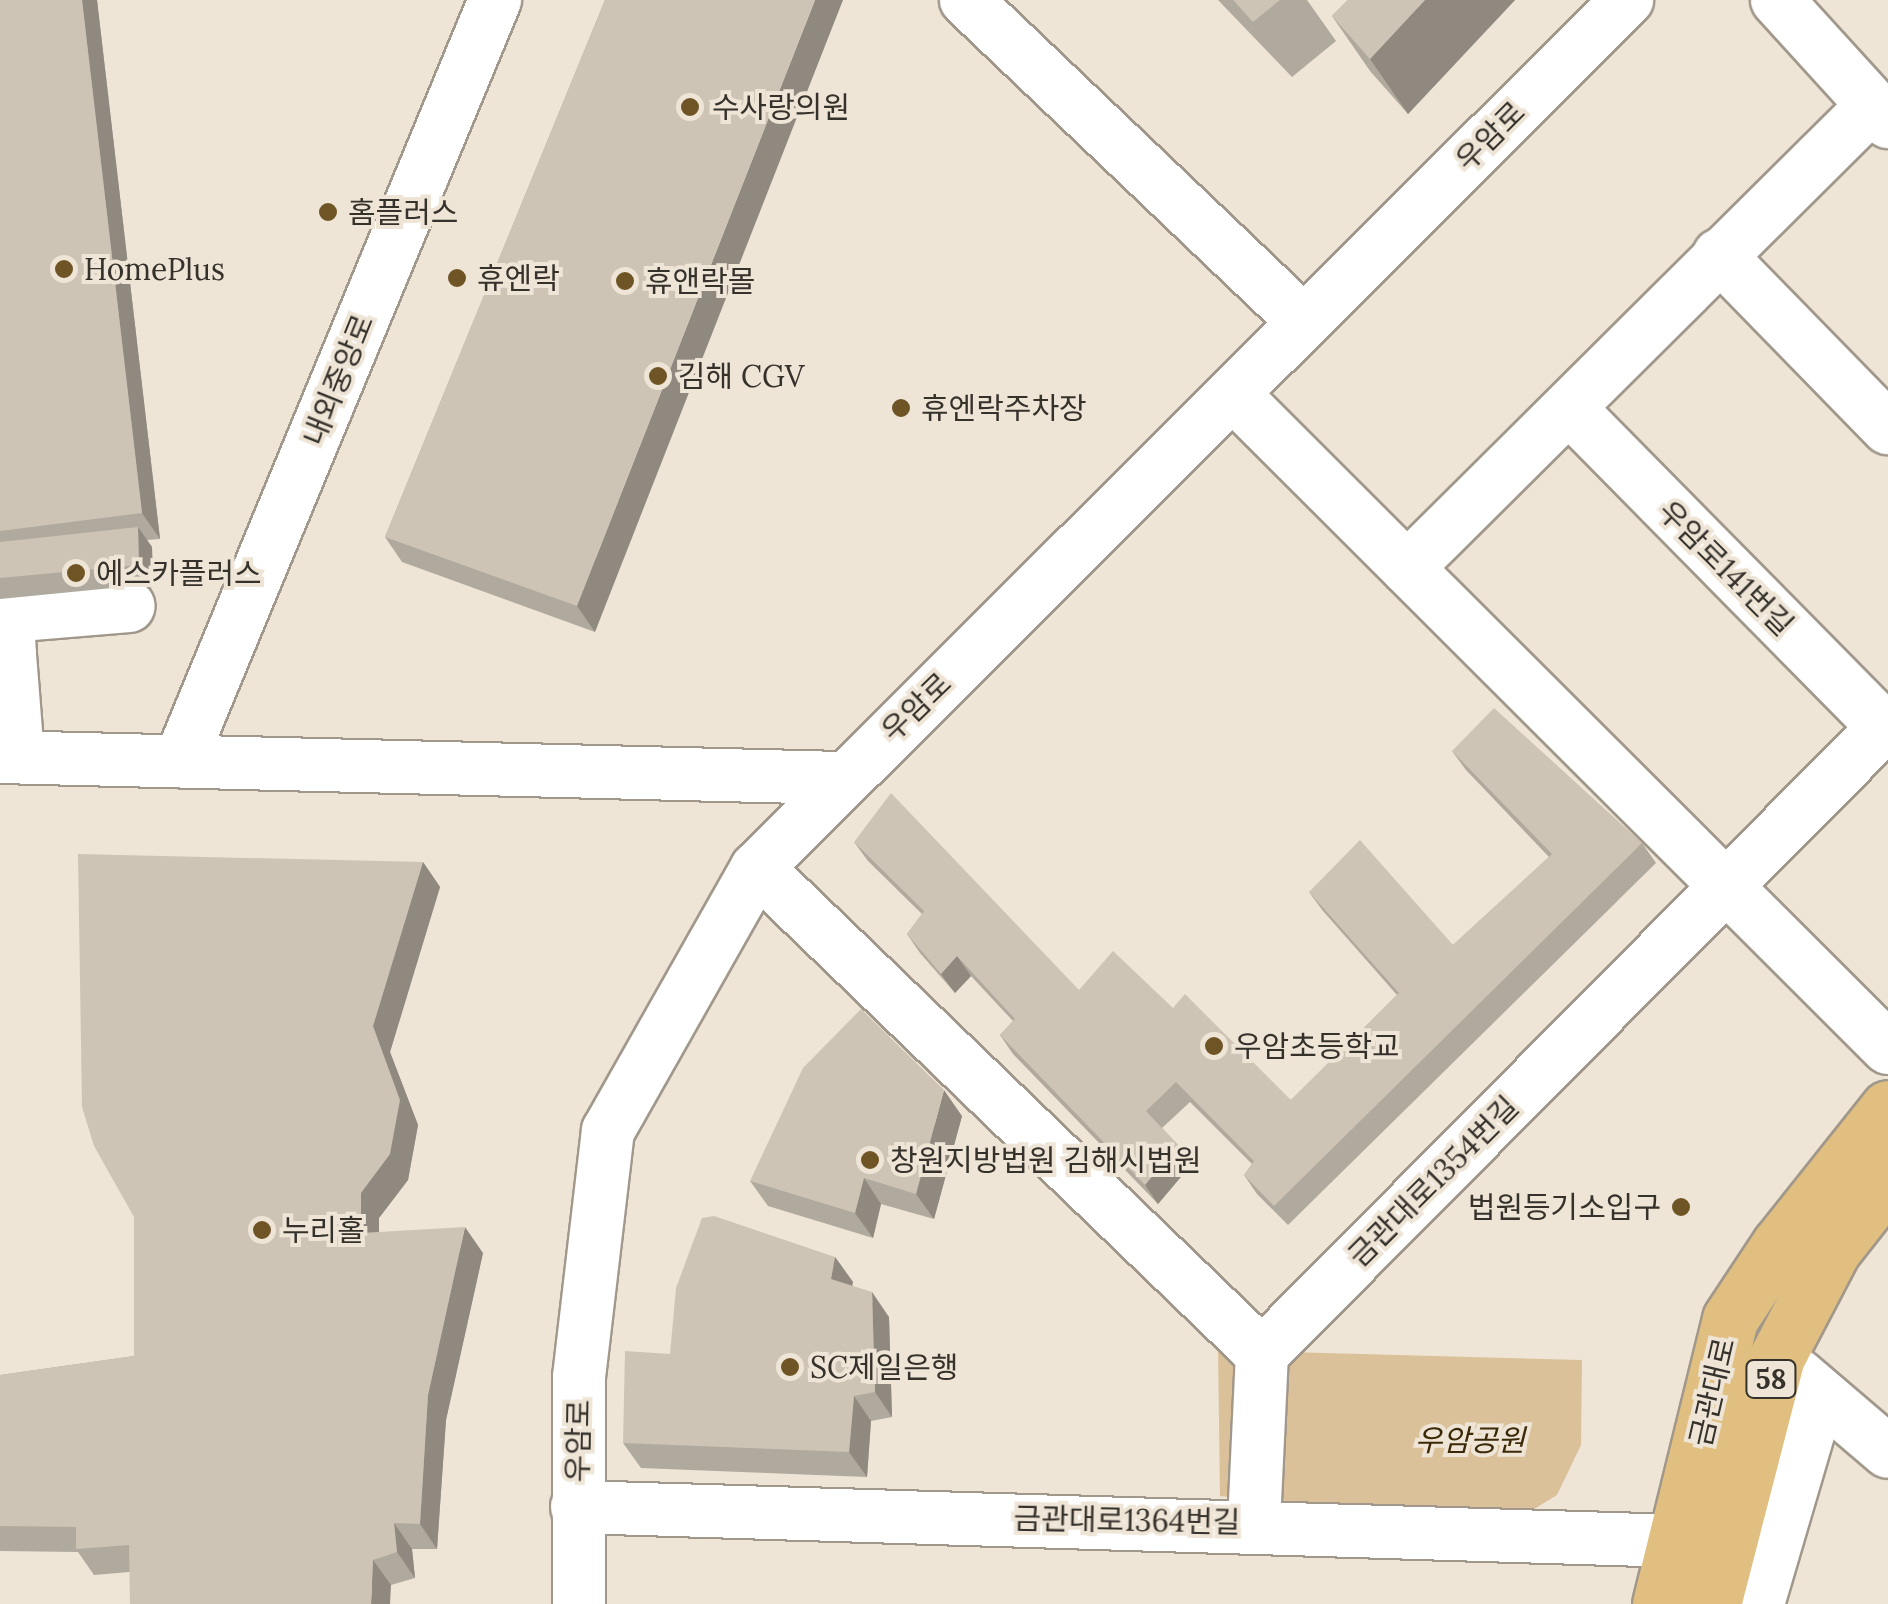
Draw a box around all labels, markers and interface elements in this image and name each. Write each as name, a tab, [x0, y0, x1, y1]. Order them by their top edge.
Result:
place label: 수사랑의원	[712, 89, 850, 125]
marker: 수사랑의원	[677, 94, 703, 120]
street label: 우암로	[1448, 94, 1532, 178]
place label: 홈플러스	[348, 194, 458, 230]
marker: 홈플러스	[317, 201, 339, 223]
place label: HomePlus	[84, 251, 225, 287]
marker: HomePlus	[53, 258, 75, 280]
place label: 휴엔락	[477, 260, 560, 296]
place label: 휴앤락몰	[645, 263, 755, 299]
marker: 휴엔락	[446, 267, 468, 289]
marker: 휴앤락몰	[614, 270, 636, 292]
street label: 내외중앙로	[295, 309, 381, 451]
place label: 김해 CGV	[678, 358, 804, 394]
marker: 김해 CGV	[647, 365, 669, 387]
place label: 휴엔락주차장	[921, 390, 1087, 426]
marker: 휴엔락주차장	[890, 397, 912, 419]
street label: 우암로141번길	[1651, 493, 1801, 643]
place label: 에스카플러스	[96, 555, 262, 591]
marker: 에스카플러스	[65, 562, 87, 584]
street label: 우암로	[874, 665, 958, 749]
place label: 우암초등학교	[1234, 1028, 1400, 1064]
marker: 우암초등학교	[1203, 1035, 1225, 1057]
street label: 금관대로1354번길	[1340, 1088, 1526, 1274]
place label: 창원지방법원 김해시법원	[890, 1142, 1201, 1178]
marker: 창원지방법원 김해시법원	[859, 1149, 881, 1171]
place label: 법원등기소입구	[1468, 1189, 1661, 1225]
marker: 법원등기소입구	[1670, 1196, 1692, 1218]
place label: 누리홀	[282, 1212, 365, 1248]
marker: 누리홀	[251, 1219, 273, 1241]
street label: 금관대로	[1682, 1334, 1742, 1450]
place label: SC제일은행	[810, 1349, 958, 1385]
marker: SC제일은행	[779, 1356, 801, 1378]
road number: 58	[1744, 1356, 1798, 1402]
street label: 우암로	[559, 1399, 597, 1483]
park label: 우암공원	[1415, 1422, 1525, 1458]
street label: 금관대로1364번길	[1013, 1500, 1241, 1540]

